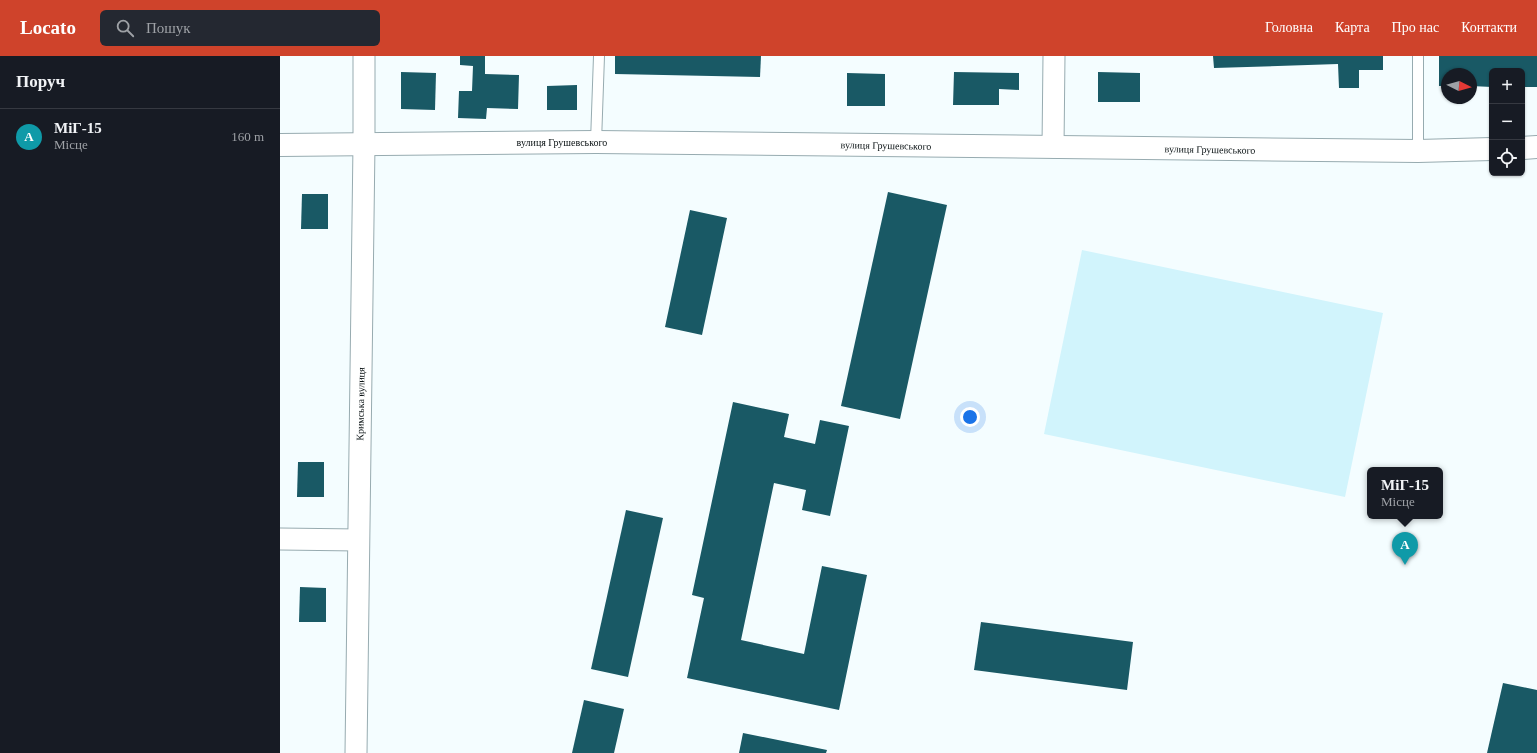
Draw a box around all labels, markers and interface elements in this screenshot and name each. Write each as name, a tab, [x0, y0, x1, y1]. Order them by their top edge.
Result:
search box	[100, 10, 380, 46]
text: Locato	[20, 17, 76, 38]
icon: search	[114, 17, 136, 39]
text: Пошук	[146, 20, 191, 36]
text: Головна	[1265, 20, 1313, 35]
text: Карта	[1335, 20, 1370, 35]
text: Про нас	[1392, 20, 1439, 35]
text: Контакти	[1461, 20, 1517, 35]
north arrow	[1441, 68, 1477, 104]
map controls	[1489, 68, 1525, 176]
button: +	[1489, 68, 1525, 104]
text: Поруч	[16, 72, 65, 91]
button: −	[1489, 104, 1525, 140]
text: МіГ-15	[54, 120, 102, 136]
text: A	[24, 129, 34, 144]
text: 160 m	[231, 129, 264, 144]
text: Місце	[54, 137, 88, 152]
street label: вулиця Грушевського	[517, 137, 607, 148]
street label: вулиця Грушевського	[841, 139, 931, 152]
button: locate	[1489, 140, 1525, 176]
street label: вулиця Грушевського	[1165, 143, 1255, 156]
street label: Кримська вулиця	[354, 367, 367, 441]
your location	[960, 407, 980, 427]
popup	[1367, 467, 1443, 519]
text: МіГ-15	[1381, 477, 1429, 493]
text: Місце	[1381, 494, 1415, 509]
pin: A	[1392, 532, 1418, 565]

